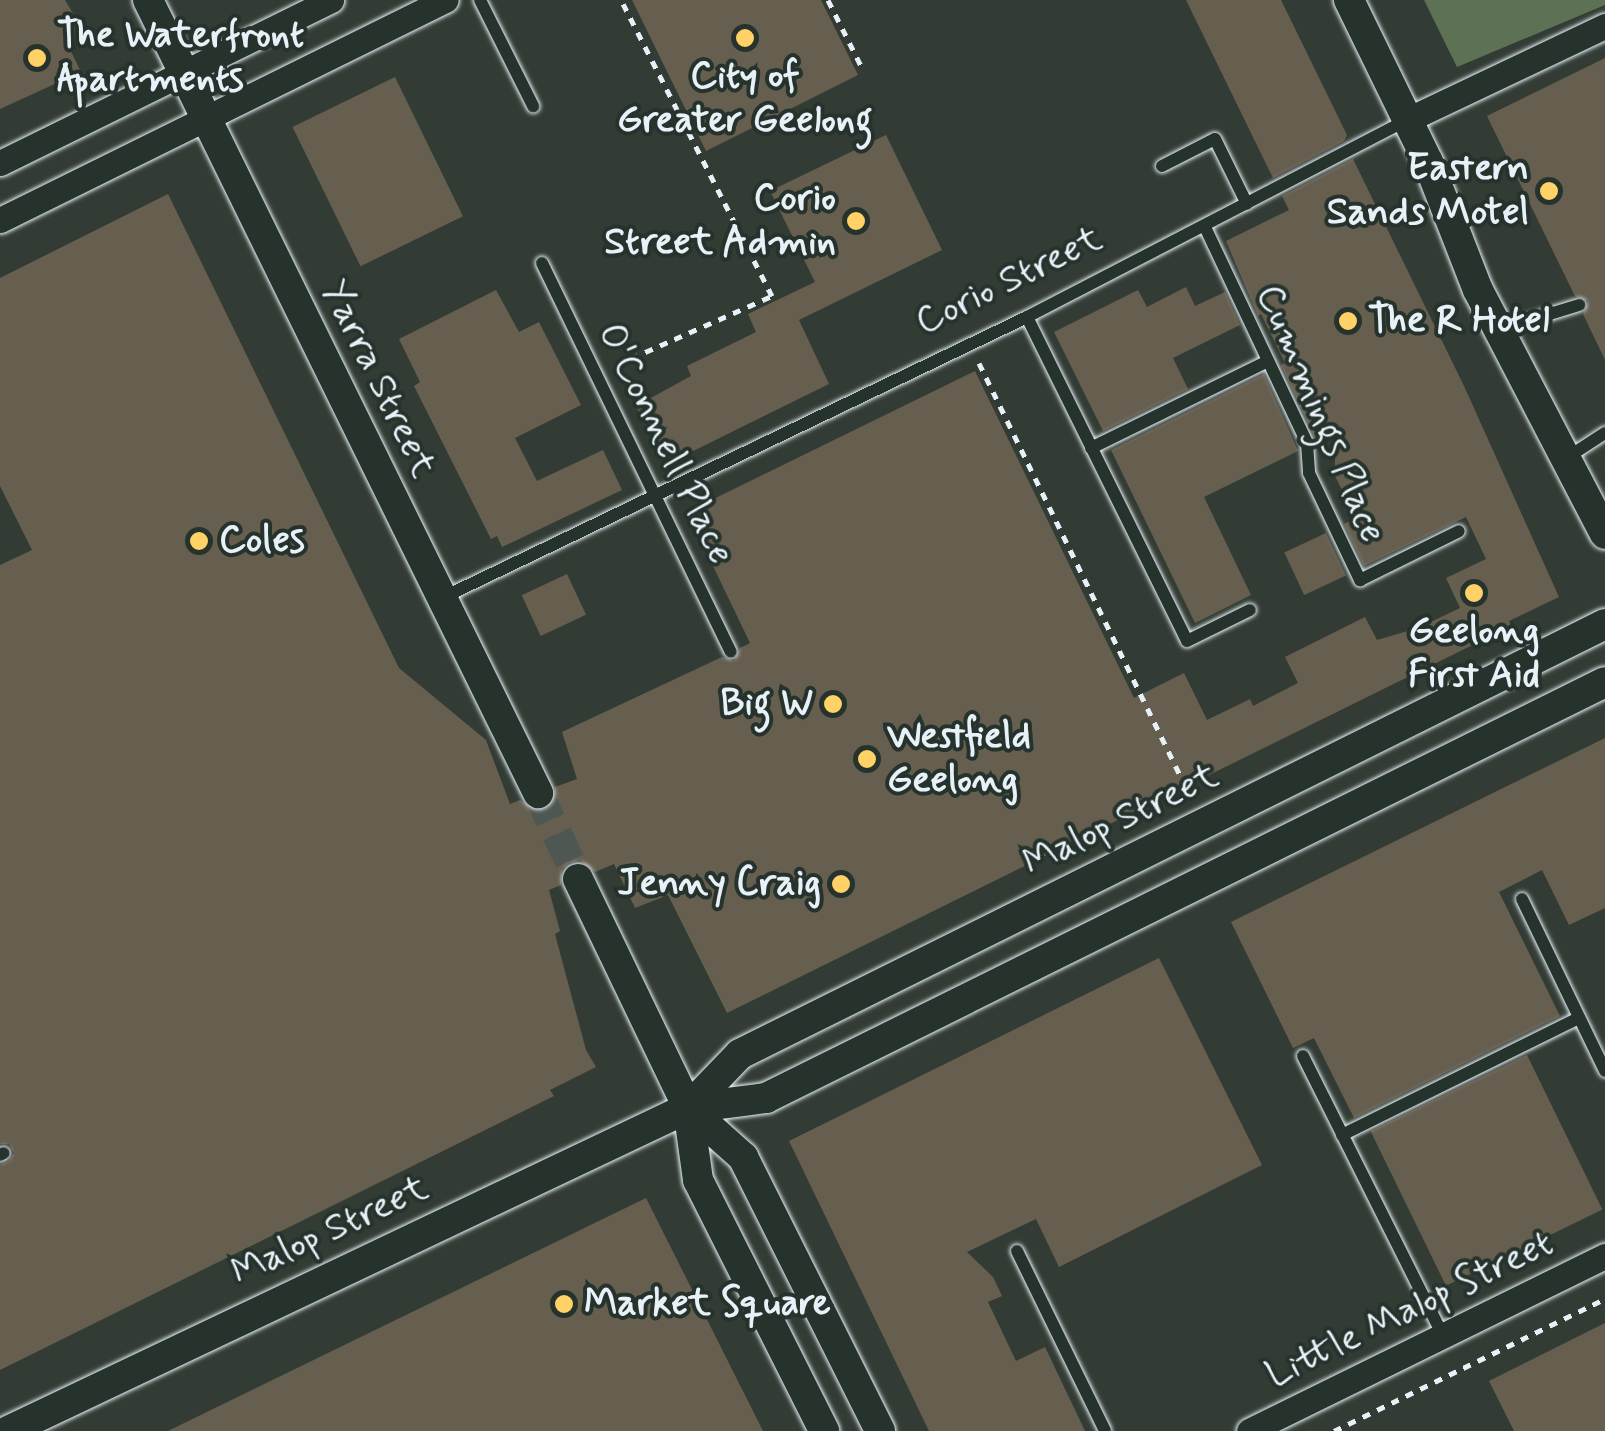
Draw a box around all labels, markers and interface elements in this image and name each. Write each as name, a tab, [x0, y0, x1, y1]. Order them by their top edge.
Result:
place label: The Waterfront Apartments	[57, 13, 306, 102]
marker: City of Greater Geelong	[734, 27, 756, 49]
marker: The Waterfront Apartments	[26, 47, 48, 69]
place label: City of Greater Geelong	[612, 54, 878, 143]
place label: Eastern Sands Motel	[1334, 146, 1529, 235]
place label: Corio Street Admin	[600, 176, 836, 266]
marker: Eastern Sands Motel	[1538, 180, 1560, 202]
marker: Corio Street Admin	[845, 210, 867, 232]
street label: Corio Street	[908, 216, 1110, 346]
street label: Yarra Street	[311, 273, 445, 485]
street label: Cummings Place	[1245, 278, 1395, 550]
place label: The R Hotel	[1368, 298, 1546, 344]
marker: The R Hotel	[1337, 310, 1359, 332]
street label: O'Connell Place	[588, 318, 742, 570]
place label: Coles	[219, 518, 305, 564]
marker: Coles	[188, 530, 210, 552]
marker: Geelong First Aid	[1463, 582, 1485, 604]
place label: Geelong First Aid	[1408, 609, 1540, 698]
place label: Big W	[718, 681, 813, 727]
marker: Big W	[822, 693, 844, 715]
place label: Westfield Geelong	[887, 714, 1031, 804]
marker: Westfield Geelong	[856, 748, 878, 770]
street label: Malop Street	[1016, 753, 1226, 887]
place label: Jenny Craig	[611, 861, 821, 907]
marker: Jenny Craig	[830, 873, 852, 895]
street label: Malop Street	[224, 1166, 436, 1296]
street label: Little Malop Street	[1256, 1219, 1564, 1401]
place label: Market Square	[584, 1281, 833, 1327]
marker: Market Square	[553, 1293, 575, 1315]

